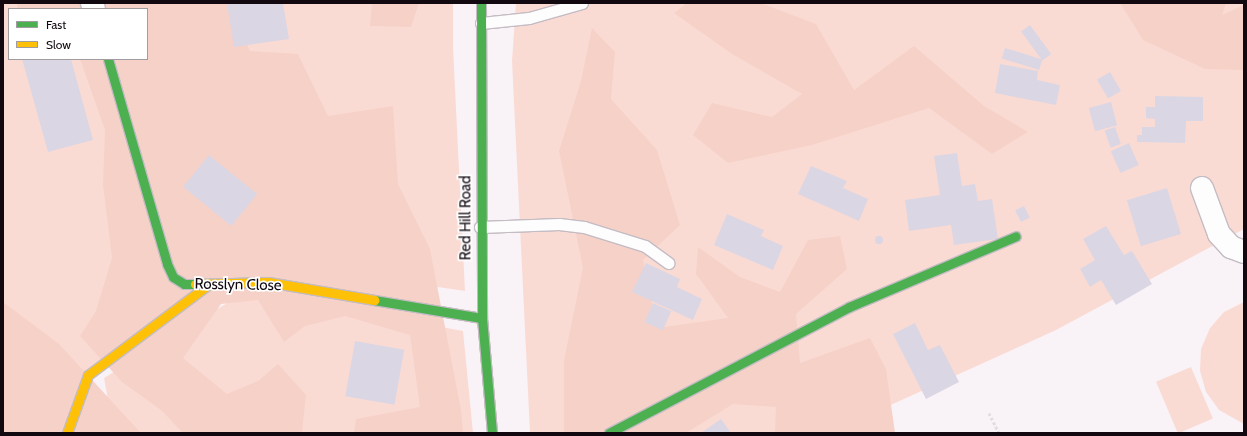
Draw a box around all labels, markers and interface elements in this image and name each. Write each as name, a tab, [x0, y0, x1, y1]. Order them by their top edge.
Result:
legend	[8, 8, 148, 60]
text: Fast	[46, 17, 66, 32]
text: Slow	[46, 37, 71, 52]
street label: Red Hill Road	[457, 176, 475, 260]
street label: Rosslyn Close	[194, 275, 282, 295]

